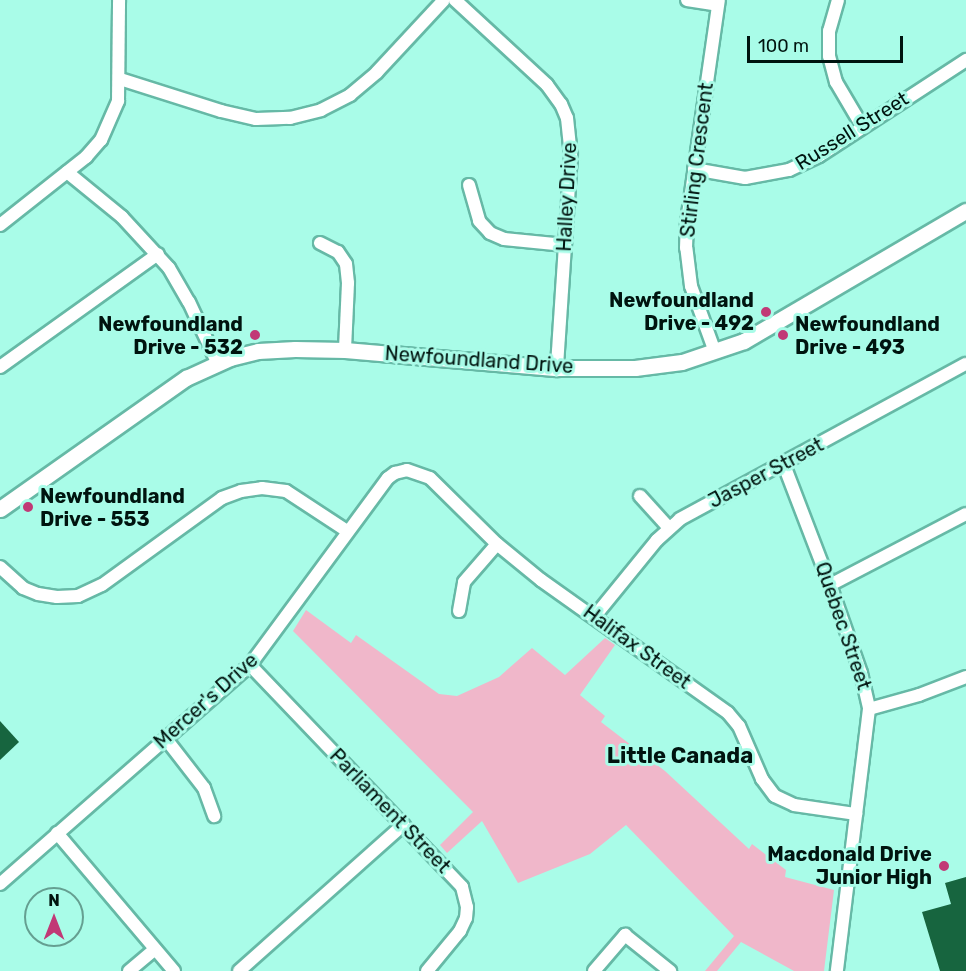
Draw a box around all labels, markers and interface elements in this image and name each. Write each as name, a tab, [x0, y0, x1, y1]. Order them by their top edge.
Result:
scale bar	[750, 24, 906, 62]
text: 100 m	[758, 35, 809, 57]
street label: Stirling Crescent	[676, 81, 718, 239]
street label: Russell Street	[791, 87, 913, 175]
street label: Halley Drive	[552, 141, 582, 253]
place label: Newfoundland Drive - 492	[609, 288, 754, 335]
marker: Newfoundland Drive - 492	[759, 305, 773, 319]
place label: Newfoundland Drive - 532	[98, 312, 243, 359]
place label: Newfoundland Drive - 493	[795, 312, 940, 359]
marker: Newfoundland Drive - 532	[248, 328, 262, 342]
marker: Newfoundland Drive - 493	[776, 328, 790, 342]
street label: Newfoundland Drive	[384, 341, 574, 379]
street label: Jasper Street	[704, 433, 828, 513]
place label: Newfoundland Drive - 553	[40, 484, 185, 531]
marker: Newfoundland Drive - 553	[21, 500, 35, 514]
street label: Quebec Street	[810, 559, 876, 693]
street label: Halifax Street	[579, 600, 695, 694]
street label: Mercer's Drive	[149, 648, 263, 754]
district label: Little Canada	[607, 743, 753, 769]
street label: Parliament Street	[325, 744, 455, 878]
place label: Macdonald Drive Junior High	[767, 843, 932, 890]
marker: Macdonald Drive Junior High	[937, 859, 951, 873]
north arrow	[24, 887, 84, 947]
text: N	[48, 891, 60, 910]

